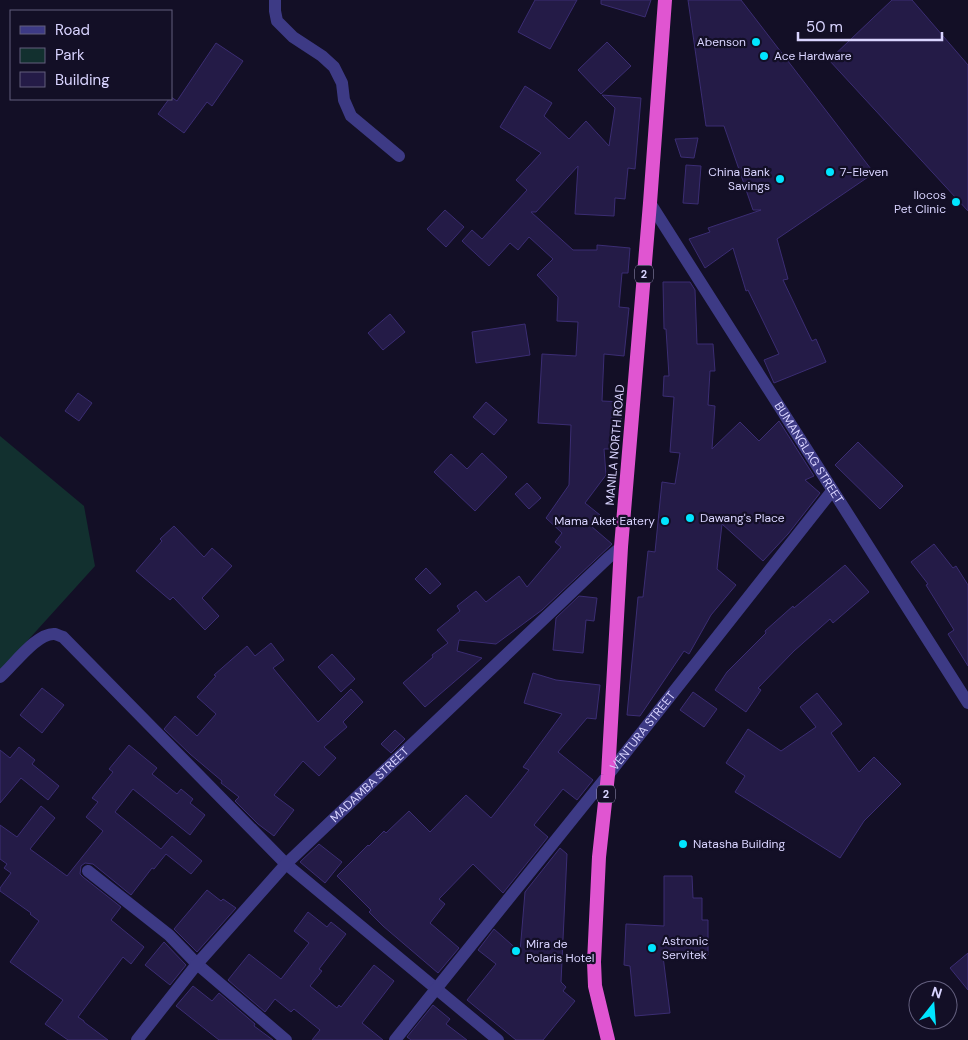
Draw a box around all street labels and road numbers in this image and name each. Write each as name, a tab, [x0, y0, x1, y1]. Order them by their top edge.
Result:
road number: 2	[635, 266, 653, 282]
street label: MANILA NORTH ROAD	[602, 384, 628, 506]
street label: BUMANGLAG STREET	[771, 399, 847, 507]
street label: VENTURA STREET	[606, 688, 679, 774]
street label: MADAMBA STREET	[327, 743, 413, 826]
road number: 2	[597, 786, 615, 802]

